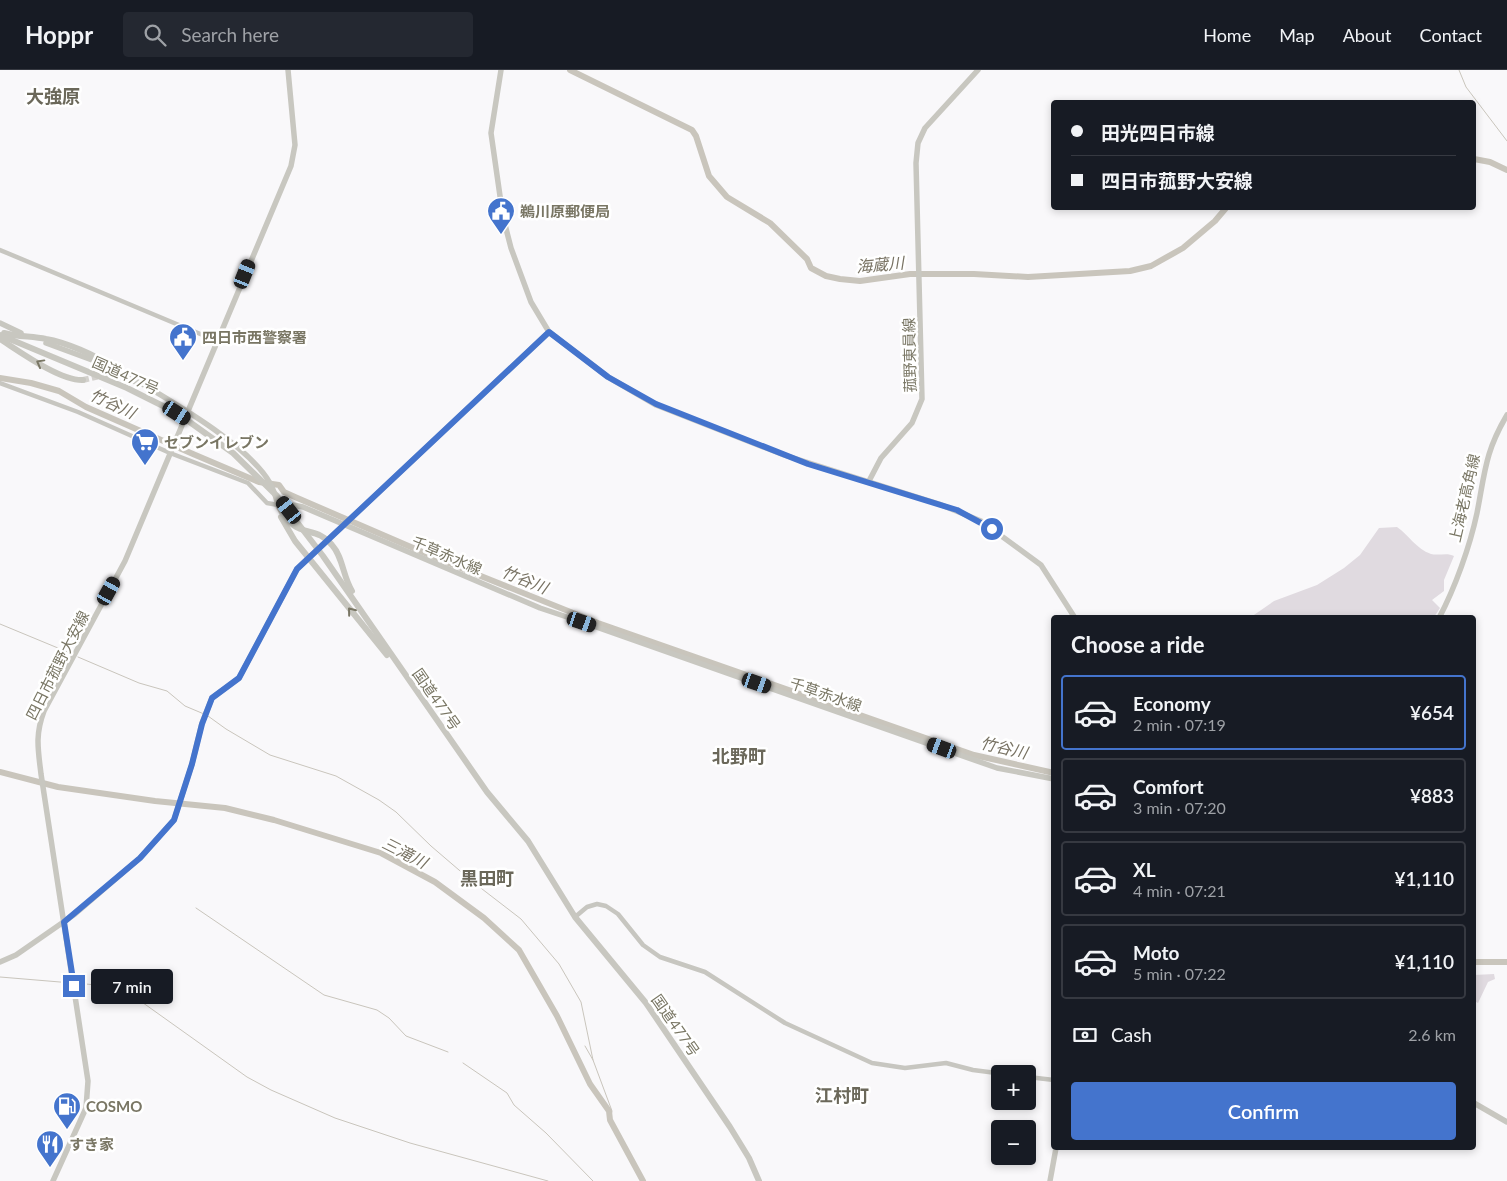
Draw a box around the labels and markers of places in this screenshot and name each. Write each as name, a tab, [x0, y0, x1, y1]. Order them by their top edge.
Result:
public building icon: 鵜川原郵便局	[486, 196, 516, 235]
place label: 鵜川原郵便局	[520, 202, 610, 220]
public building icon: 四日市西警察署	[168, 322, 198, 361]
place label: 四日市西警察署	[202, 328, 307, 346]
supermarket icon: セブンイレブン	[130, 427, 160, 466]
place label: セブンイレブン	[164, 433, 269, 451]
fuel station icon: COSMO	[52, 1091, 82, 1130]
place label: COSMO	[86, 1097, 142, 1115]
restaurant icon: すき家	[35, 1129, 65, 1168]
place label: すき家	[69, 1135, 114, 1153]

